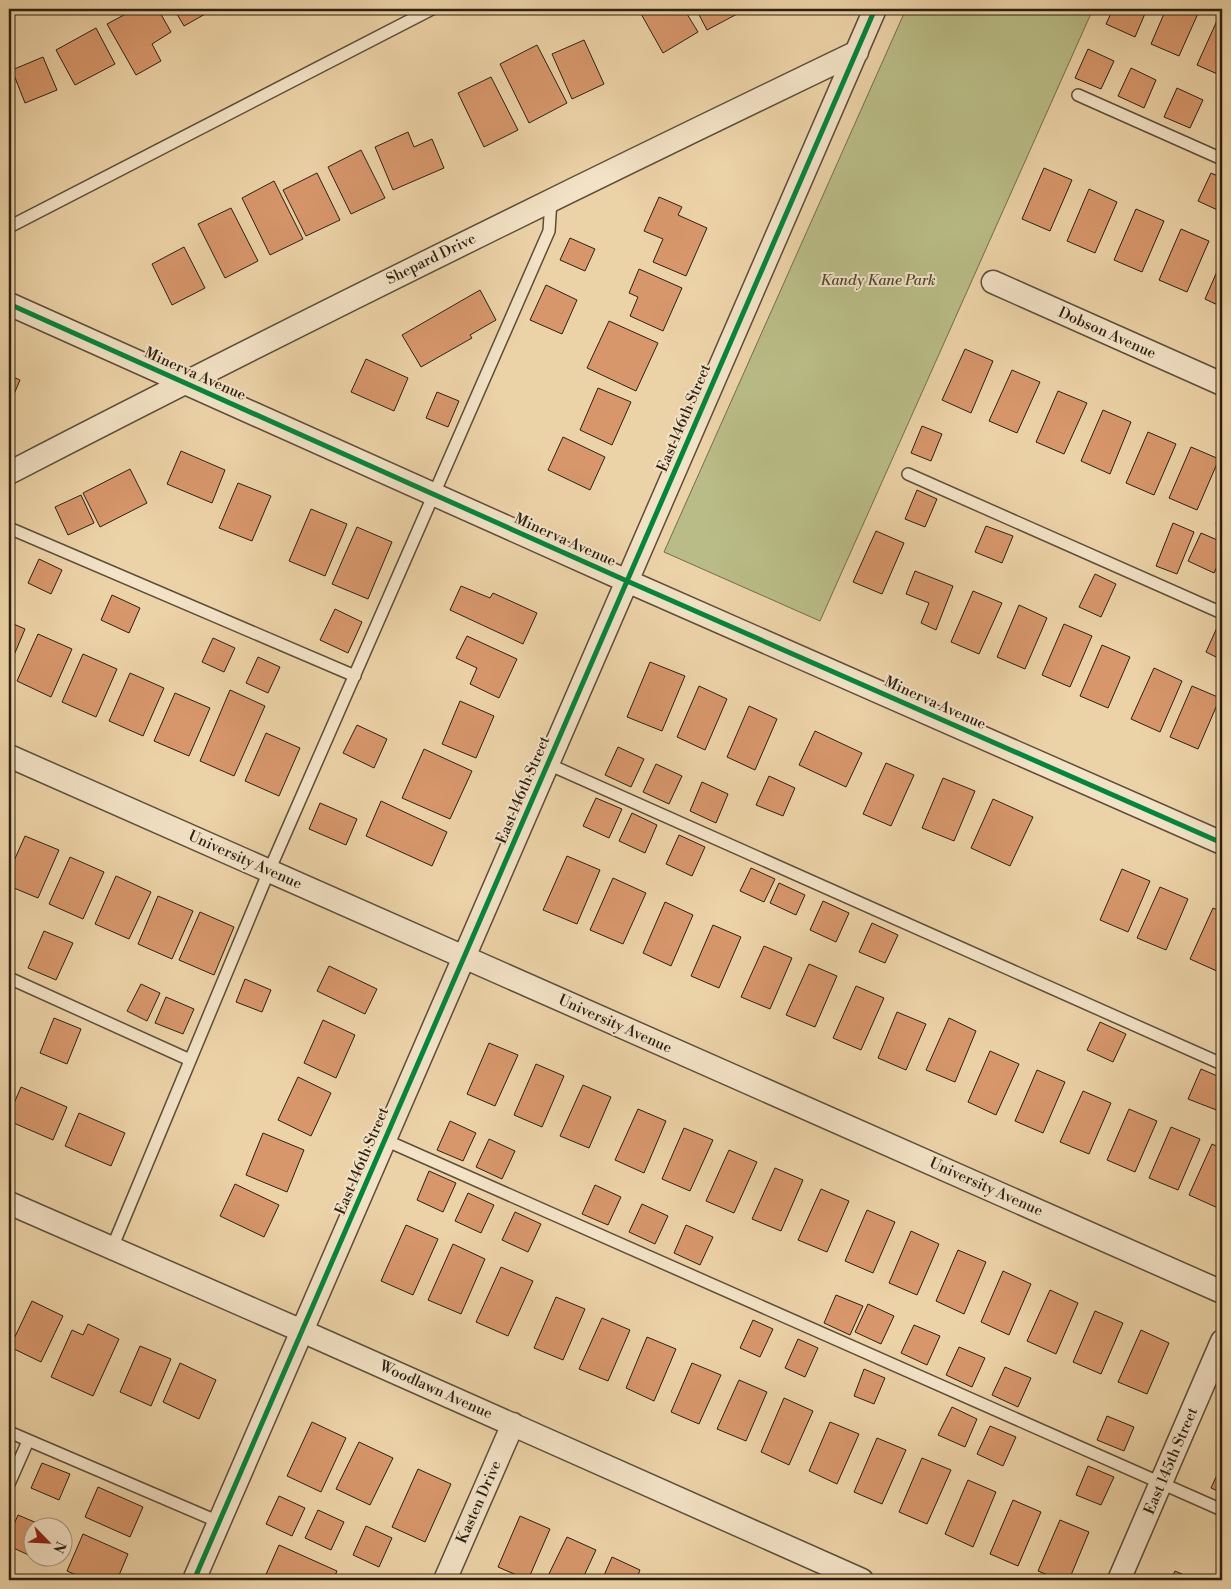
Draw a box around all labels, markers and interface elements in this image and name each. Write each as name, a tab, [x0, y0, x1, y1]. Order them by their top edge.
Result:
street label: Shepard Drive	[383, 229, 479, 289]
park label: Kandy Kane Park	[820, 271, 936, 290]
street label: Dobson Avenue	[1055, 303, 1159, 363]
street label: Minerva Avenue	[141, 343, 249, 405]
street label: East 146th Street	[653, 361, 716, 475]
street label: Minerva Avenue	[511, 509, 619, 571]
street label: Minerva Avenue	[881, 672, 989, 734]
street label: East 146th Street	[492, 733, 555, 847]
street label: University Avenue	[185, 826, 305, 894]
street label: University Avenue	[555, 990, 675, 1058]
street label: East 146th Street	[331, 1104, 394, 1218]
street label: University Avenue	[926, 1153, 1046, 1221]
street label: Woodlawn Avenue	[376, 1356, 495, 1423]
street label: East 145th Street	[1140, 1404, 1202, 1517]
street label: Kasten Drive	[452, 1458, 506, 1546]
north arrow	[22, 1516, 72, 1566]
text: N	[48, 1538, 69, 1556]

